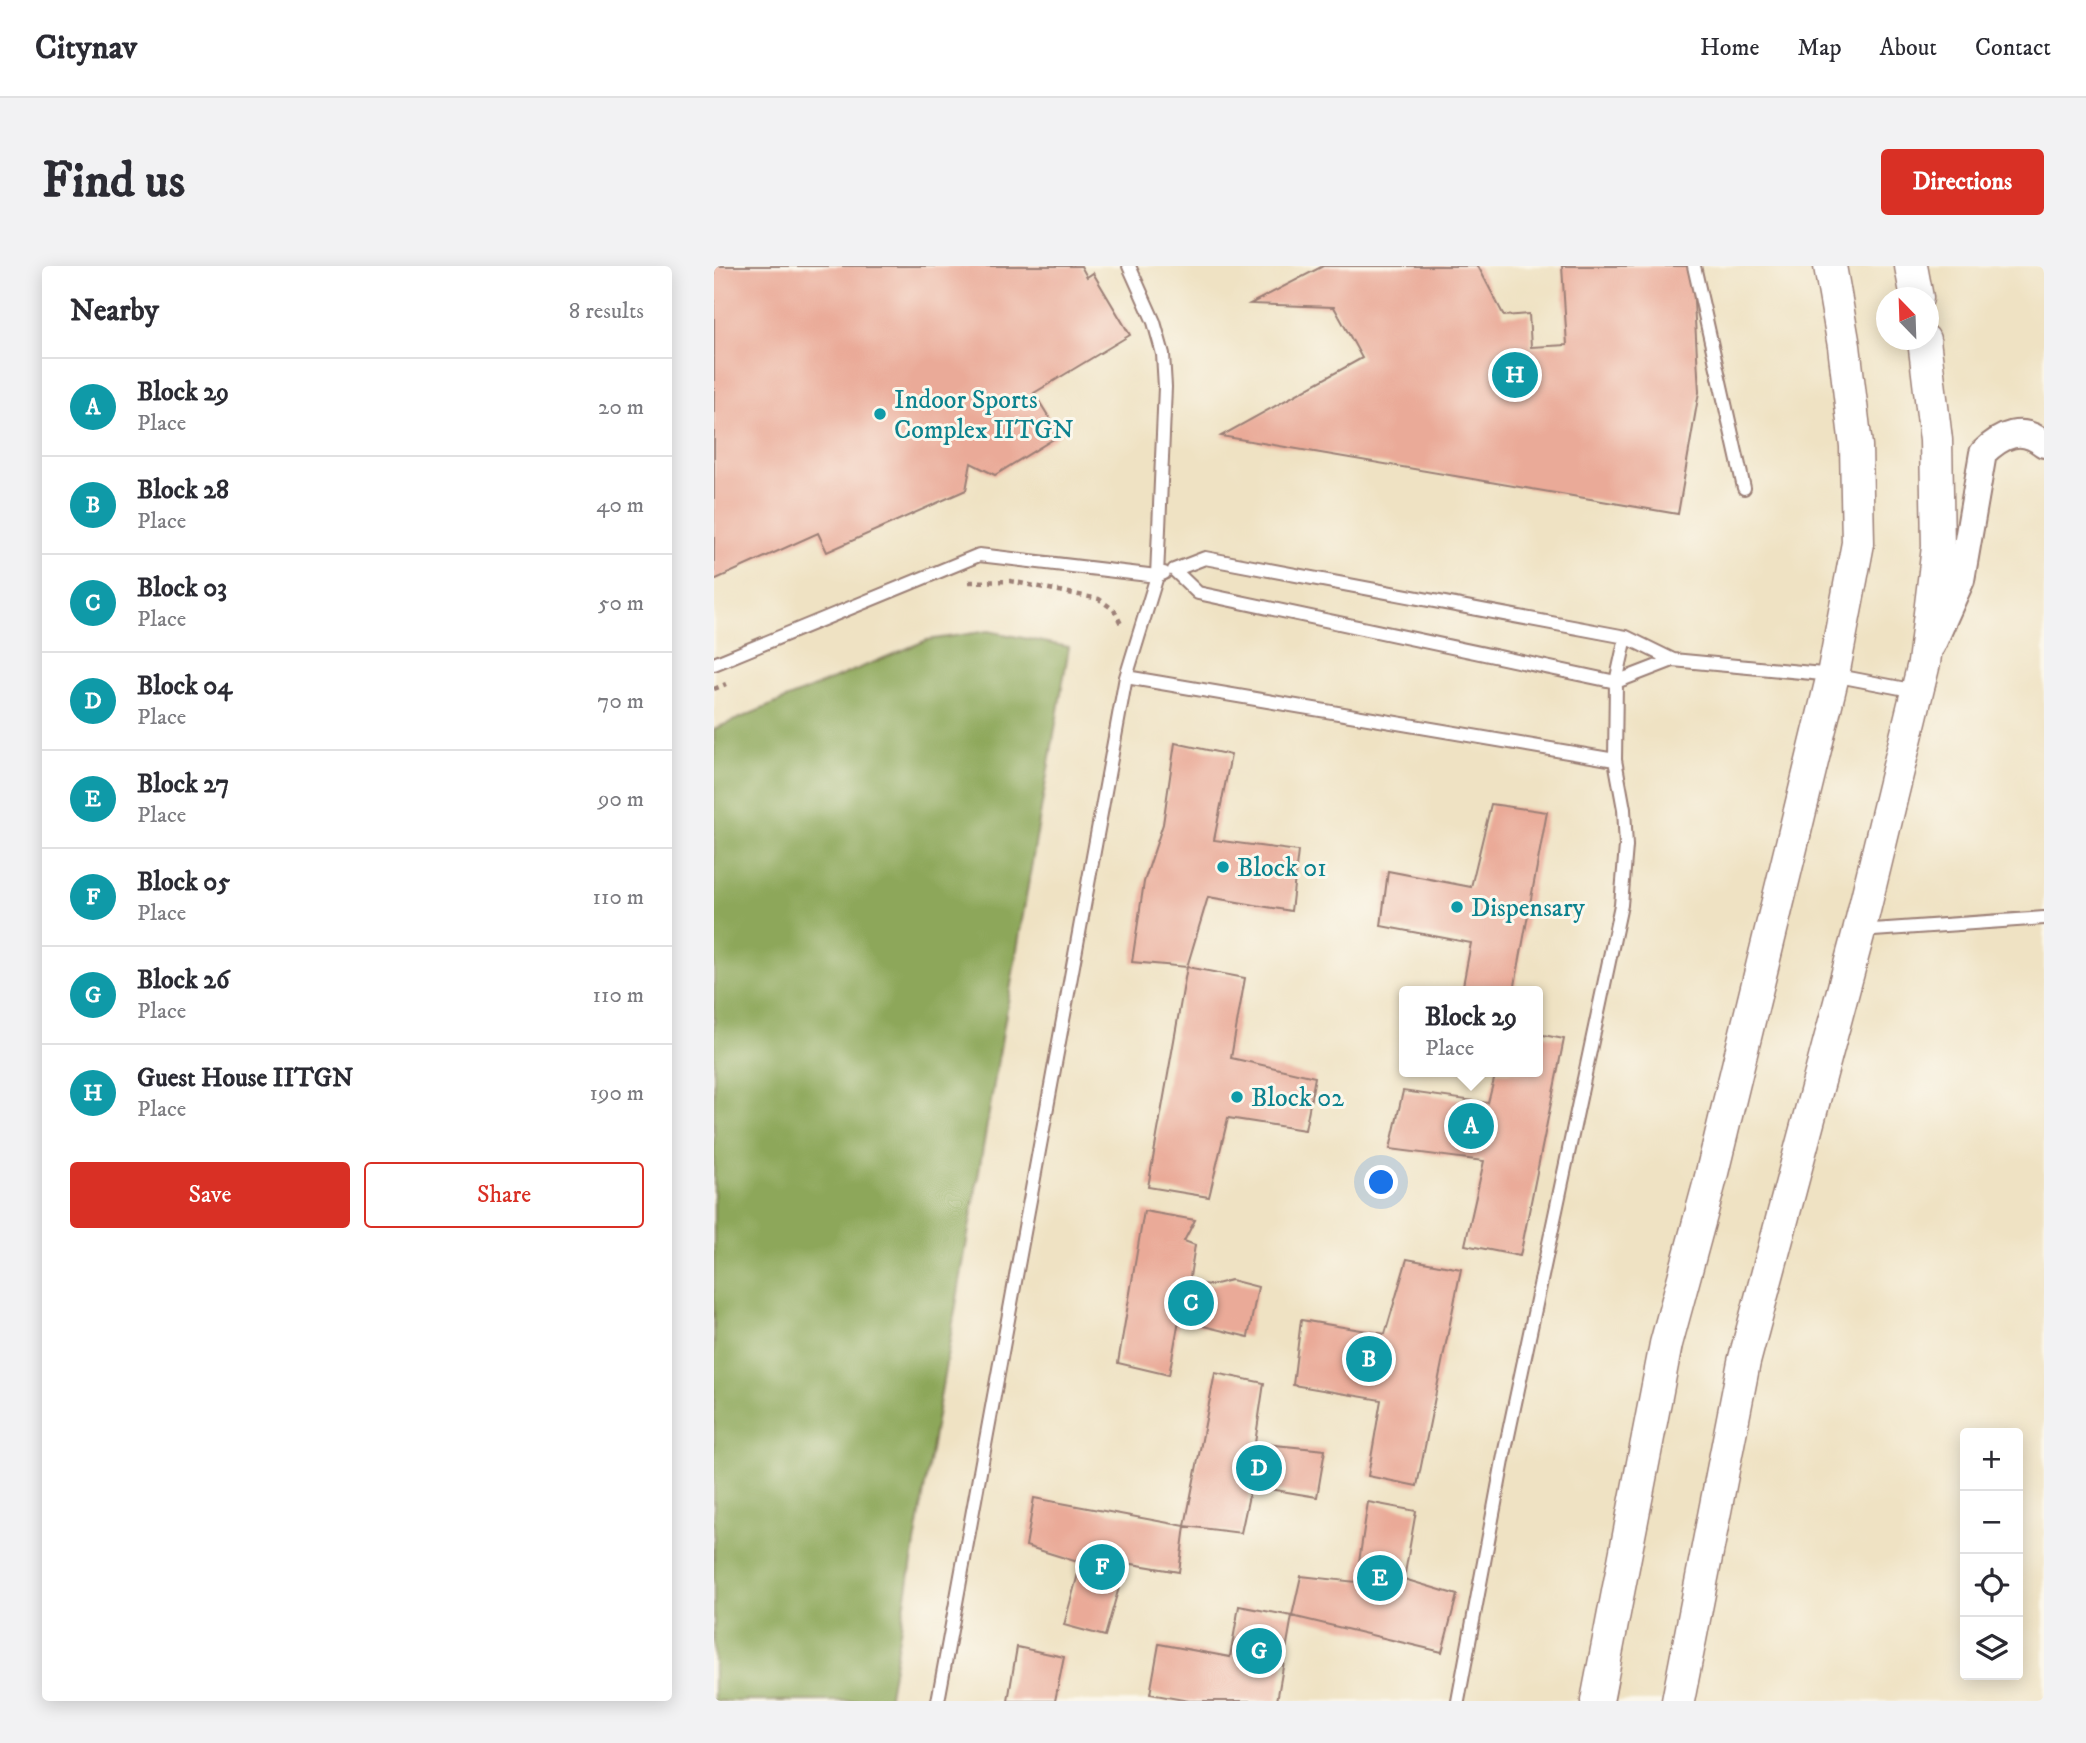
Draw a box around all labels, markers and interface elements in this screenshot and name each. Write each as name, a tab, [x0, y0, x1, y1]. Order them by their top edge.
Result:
text: Citynav	[35, 28, 137, 69]
text: Home	[1700, 33, 1759, 63]
text: Map	[1797, 33, 1842, 63]
text: About	[1880, 33, 1937, 63]
text: Contact	[1975, 33, 2051, 63]
button: Directions	[1881, 149, 2044, 215]
text: Find us	[42, 151, 185, 213]
north arrow	[1876, 287, 1939, 350]
text: Nearby	[70, 293, 159, 330]
text: 8 results	[569, 297, 644, 326]
pin: H	[1492, 349, 1538, 401]
text: Block 29	[137, 376, 229, 409]
place label: Indoor Sports Complex IITGN	[894, 384, 1074, 447]
text: A	[86, 393, 100, 422]
text: 20 m	[598, 393, 644, 422]
marker: Indoor Sports Complex IITGN	[872, 406, 888, 422]
text: Place	[137, 409, 186, 438]
text: Block 28	[137, 474, 229, 507]
text: B	[86, 491, 100, 520]
text: 40 m	[596, 491, 644, 520]
text: Place	[137, 507, 186, 536]
text: Block 03	[137, 572, 227, 605]
text: C	[85, 589, 101, 618]
text: 50 m	[598, 589, 644, 618]
text: Place	[137, 605, 186, 634]
text: Block 04	[137, 670, 232, 703]
text: D	[84, 687, 102, 716]
text: 70 m	[597, 687, 644, 716]
text: Place	[137, 703, 186, 732]
text: Block 27	[137, 768, 229, 801]
text: E	[85, 785, 101, 814]
text: 90 m	[598, 785, 644, 814]
text: Place	[137, 801, 186, 830]
place label: Block 01	[1237, 852, 1327, 885]
marker: Block 01	[1215, 859, 1231, 875]
text: Block 05	[137, 866, 230, 899]
text: F	[86, 883, 100, 912]
text: 110 m	[593, 883, 644, 912]
place label: Dispensary	[1471, 892, 1586, 925]
text: Place	[137, 899, 186, 928]
marker: Dispensary	[1449, 899, 1465, 915]
text: Block 26	[137, 964, 230, 997]
text: G	[85, 981, 101, 1010]
text: 110 m	[593, 981, 644, 1010]
popup	[1399, 986, 1543, 1077]
text: Place	[137, 997, 186, 1026]
text: Block 29	[1425, 1001, 1517, 1034]
text: Place	[1425, 1034, 1474, 1063]
text: Guest House IITGN	[137, 1062, 353, 1095]
text: H	[83, 1079, 103, 1108]
text: 190 m	[590, 1079, 644, 1108]
place label: Block 02	[1251, 1082, 1344, 1115]
marker: Block 02	[1229, 1089, 1245, 1105]
text: Place	[137, 1095, 186, 1124]
pin: A	[1448, 1100, 1494, 1152]
button: Save	[70, 1162, 350, 1228]
button: Share	[364, 1162, 644, 1228]
your location	[1364, 1165, 1398, 1199]
pin: C	[1168, 1277, 1214, 1329]
pin: B	[1346, 1333, 1392, 1385]
map controls	[1960, 1428, 2023, 1680]
button: +	[1960, 1428, 2023, 1491]
pin: D	[1236, 1442, 1282, 1494]
button: −	[1960, 1491, 2023, 1554]
pin: F	[1079, 1541, 1125, 1593]
pin: E	[1357, 1552, 1403, 1604]
button: locate	[1960, 1554, 2023, 1617]
button: layers	[1960, 1617, 2023, 1680]
pin: G	[1236, 1625, 1282, 1677]

